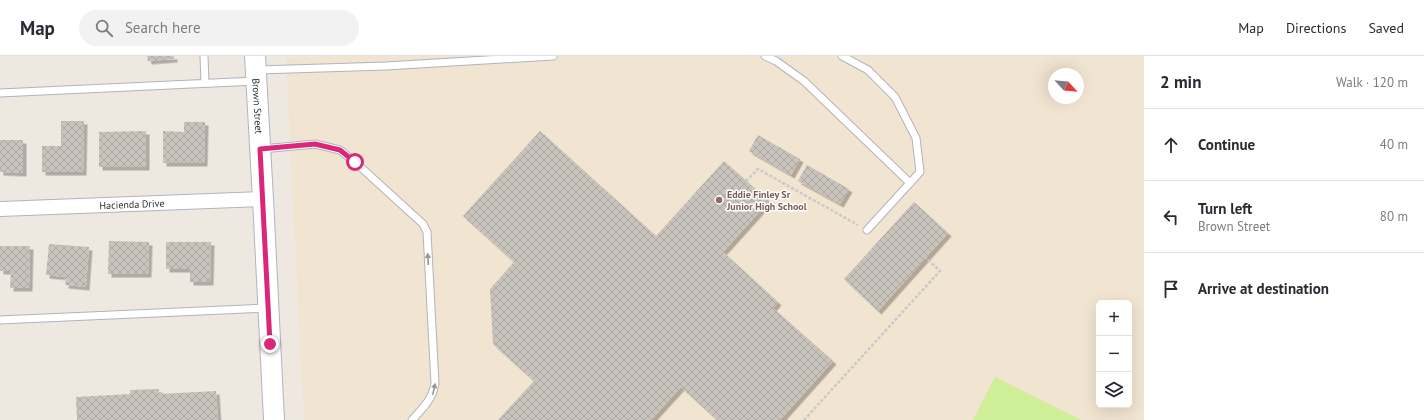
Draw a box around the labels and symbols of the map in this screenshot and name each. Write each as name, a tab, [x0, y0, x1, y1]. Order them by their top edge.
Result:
north arrow	[1048, 68, 1084, 104]
street label: Brown Street	[250, 78, 266, 135]
route start	[346, 153, 364, 171]
place label: Eddie Finley Sr Junior High School	[726, 188, 807, 213]
marker: Eddie Finley Sr Junior High School	[714, 195, 724, 205]
street label: Hacienda Drive	[99, 196, 165, 212]
one-way arrow	[425, 253, 432, 265]
route end	[261, 335, 279, 353]
one-way arrow	[431, 383, 437, 395]

